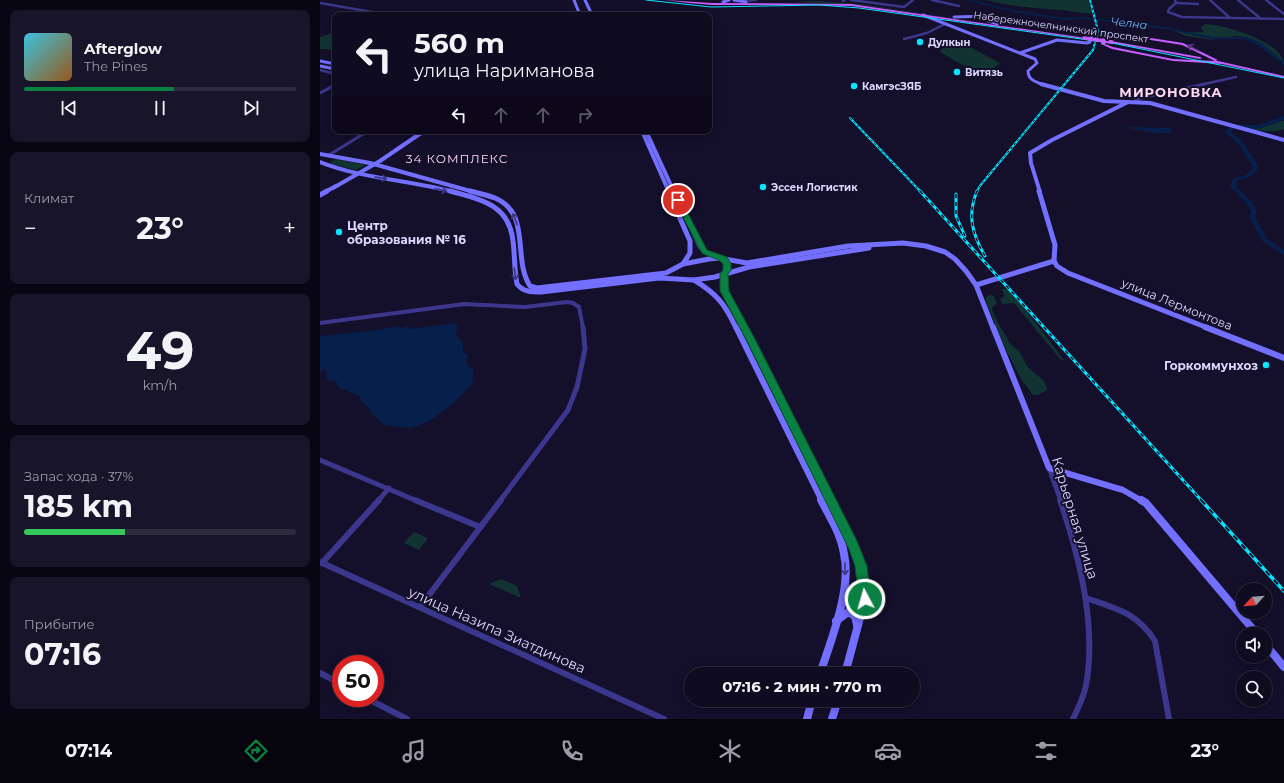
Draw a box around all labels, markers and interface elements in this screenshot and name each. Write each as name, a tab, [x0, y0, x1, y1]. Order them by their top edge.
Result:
street label: Набережночелнинский проспект	[973, 8, 1150, 46]
water label: Челна	[1110, 14, 1148, 32]
text: 560 m	[414, 26, 505, 60]
icon: left	[348, 28, 400, 80]
place label: Дулкын	[928, 36, 970, 49]
marker: Дулкын	[915, 37, 925, 47]
text: Afterglow	[84, 39, 162, 58]
one-way arrow	[1187, 44, 1199, 51]
text: The Pines	[84, 58, 147, 74]
text: улица Нариманова	[414, 60, 595, 82]
place label: Витязь	[965, 66, 1003, 79]
marker: Витязь	[952, 67, 962, 77]
place label: КамгэсЗЯБ	[862, 80, 922, 93]
marker: КамгэсЗЯБ	[849, 81, 859, 91]
district label: МИРОНОВКА	[1119, 84, 1223, 100]
icon: previous	[58, 97, 80, 119]
icon: pause	[149, 97, 171, 119]
icon: next	[240, 97, 262, 119]
icon: left	[448, 104, 470, 126]
icon: ahead	[490, 104, 512, 126]
icon: ahead	[532, 104, 554, 126]
icon: right	[574, 104, 596, 126]
district label: 34 КОМПЛЕКС	[406, 151, 508, 166]
one-way arrow	[374, 174, 387, 182]
place label: Эссен Логистик	[771, 181, 858, 194]
marker: Эссен Логистик	[758, 182, 768, 192]
pin	[661, 183, 695, 217]
one-way arrow	[434, 186, 447, 194]
icon: arrive	[667, 189, 689, 211]
text: Климат	[24, 190, 74, 206]
text: 23°	[136, 210, 184, 247]
one-way arrow	[511, 213, 519, 225]
text: −	[24, 215, 37, 242]
text: +	[283, 215, 296, 242]
place label: Центр образования № 16	[347, 218, 466, 247]
marker: Центр образования № 16	[334, 227, 344, 237]
one-way arrow	[511, 267, 519, 280]
street label: улица Лермонтова	[1118, 275, 1235, 333]
text: 49	[126, 319, 194, 382]
place label: Горкоммунхоз	[1164, 358, 1258, 373]
marker: Горкоммунхоз	[1261, 360, 1271, 370]
text: km/h	[143, 377, 177, 393]
street label: Карьерная улица	[1048, 455, 1102, 581]
text: Запас хода · 37%	[24, 468, 133, 484]
text: 185 km	[24, 488, 133, 525]
one-way arrow	[841, 562, 849, 575]
position arrow	[844, 578, 886, 620]
street label: улица Назипа Зиатдинова	[405, 582, 588, 677]
north arrow	[1236, 583, 1272, 619]
map controls	[1236, 583, 1272, 707]
text: Прибытие	[24, 616, 95, 632]
button: sound	[1236, 627, 1272, 663]
text: 07:16	[24, 636, 101, 673]
speed limit sign: 50	[332, 655, 384, 707]
button: search	[1236, 671, 1272, 707]
text: 07:16 · 2 мин · 770 m	[722, 677, 882, 696]
icon: directions	[242, 737, 270, 765]
icon: music	[400, 737, 428, 765]
icon: phone	[558, 737, 586, 765]
icon: climate	[716, 737, 744, 765]
icon: car	[874, 737, 902, 765]
icon: filters	[1032, 737, 1060, 765]
text: 07:14	[65, 740, 112, 762]
text: 23°	[1190, 740, 1219, 762]

